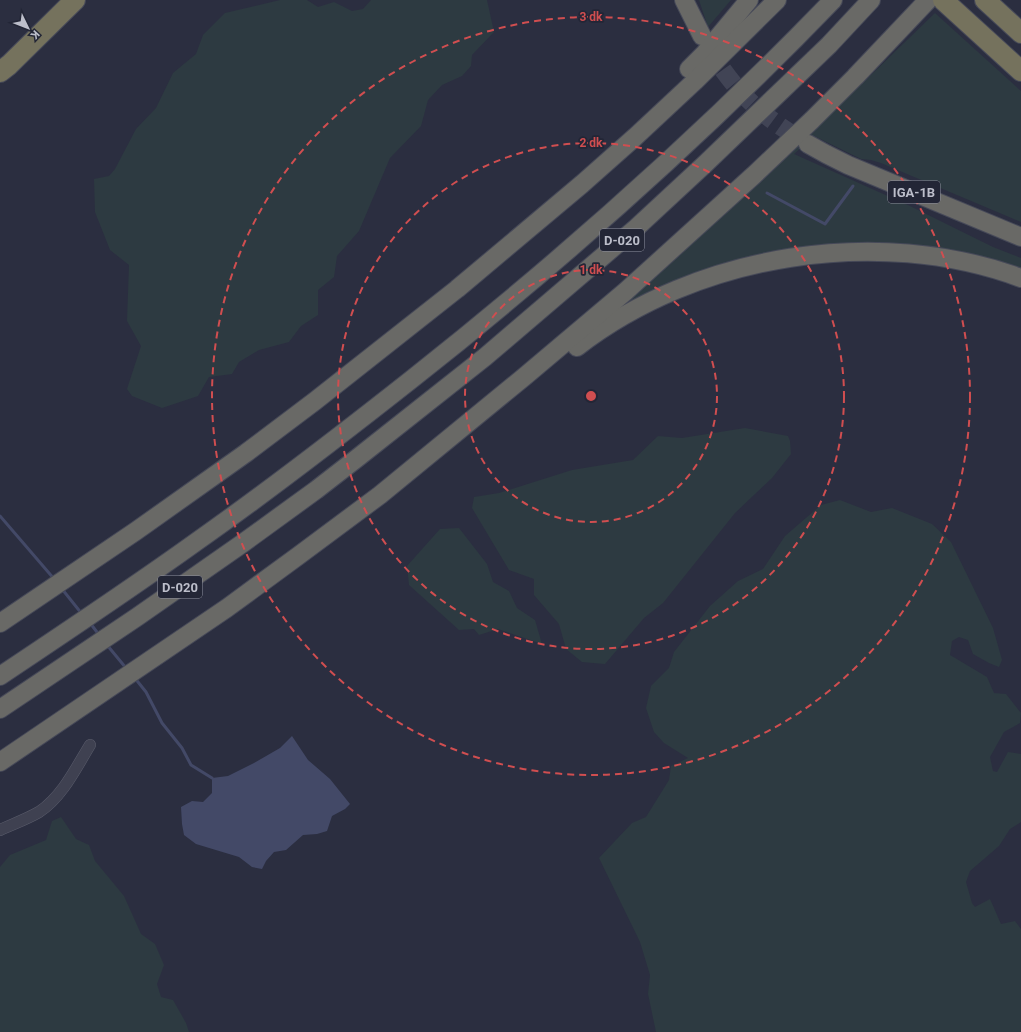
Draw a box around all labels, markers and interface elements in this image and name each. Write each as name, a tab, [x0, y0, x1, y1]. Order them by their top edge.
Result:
north arrow	[8, 8, 48, 48]
text: 3 dk	[579, 10, 603, 24]
text: K	[27, 27, 42, 42]
text: 2 dk	[579, 136, 603, 150]
road number: IGA-1B	[888, 181, 940, 203]
road number: D-020	[600, 229, 644, 251]
text: 1 dk	[579, 263, 603, 277]
centre of rings	[584, 389, 598, 403]
road number: D-020	[158, 576, 202, 598]

